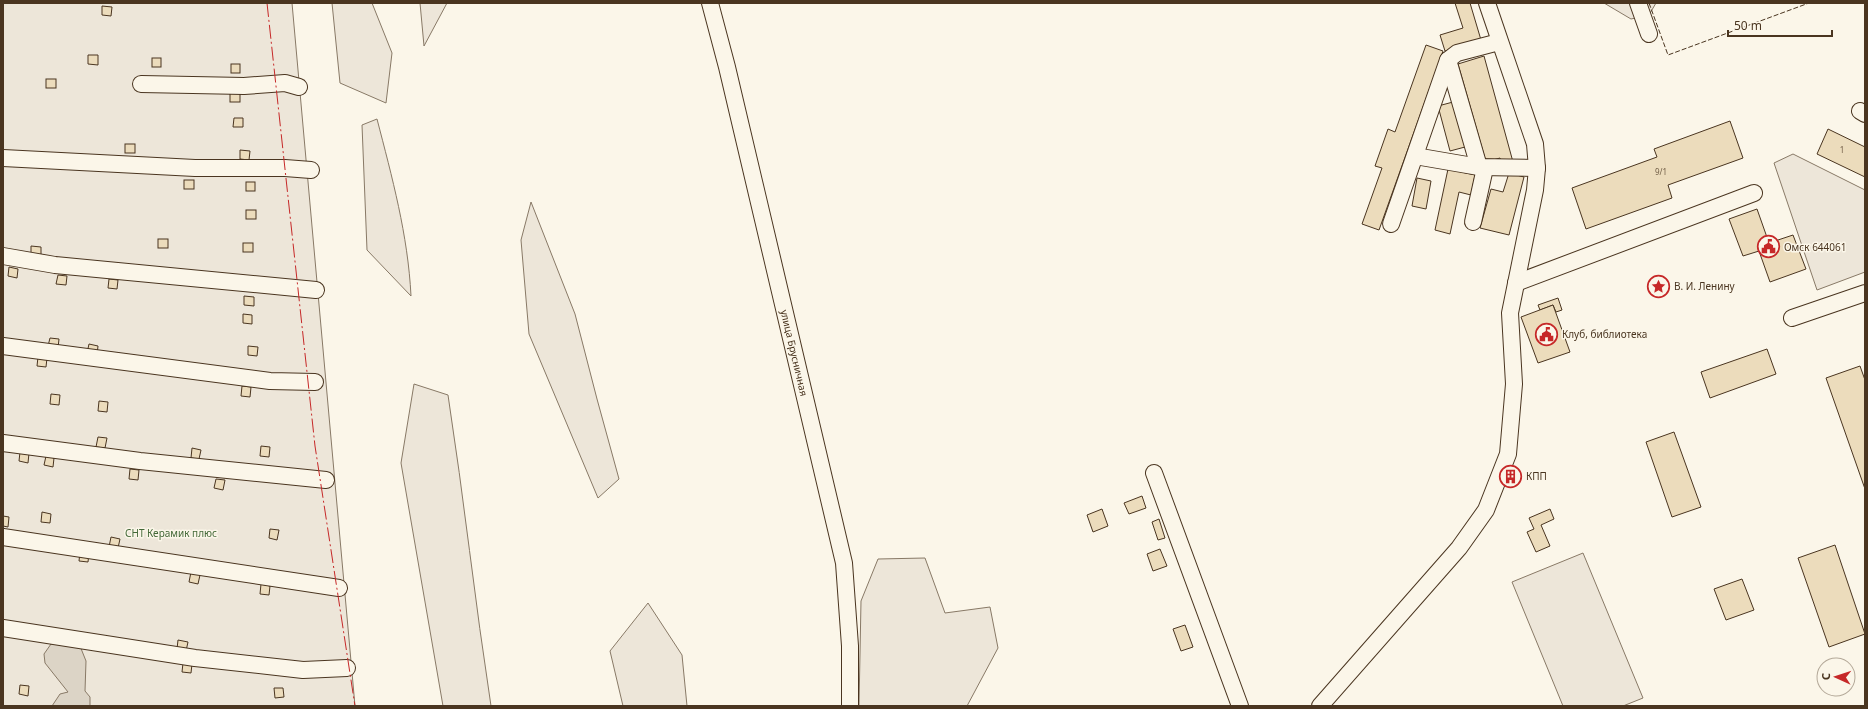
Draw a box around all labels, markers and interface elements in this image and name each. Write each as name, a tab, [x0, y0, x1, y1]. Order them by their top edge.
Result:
scale bar	[1728, 12, 1832, 38]
text: 50 m	[1734, 17, 1762, 34]
house number: 1	[1840, 144, 1844, 155]
house number: 9/1	[1655, 166, 1667, 177]
public building icon: Омск 644061	[1756, 234, 1782, 260]
place label: Омск 644061	[1784, 240, 1846, 254]
place icon: В. И. Ленину	[1646, 273, 1672, 299]
place label: В. И. Ленину	[1674, 279, 1736, 293]
street label: улица Брусничная	[777, 308, 811, 398]
public building icon: Клуб, библиотека	[1533, 321, 1559, 347]
place label: Клуб, библиотека	[1562, 327, 1647, 341]
building icon: КПП	[1498, 463, 1524, 489]
place label: КПП	[1526, 469, 1547, 483]
park label: СНТ Керамик плюс	[125, 526, 217, 540]
north arrow	[1816, 657, 1856, 697]
text: С	[1818, 673, 1833, 680]

